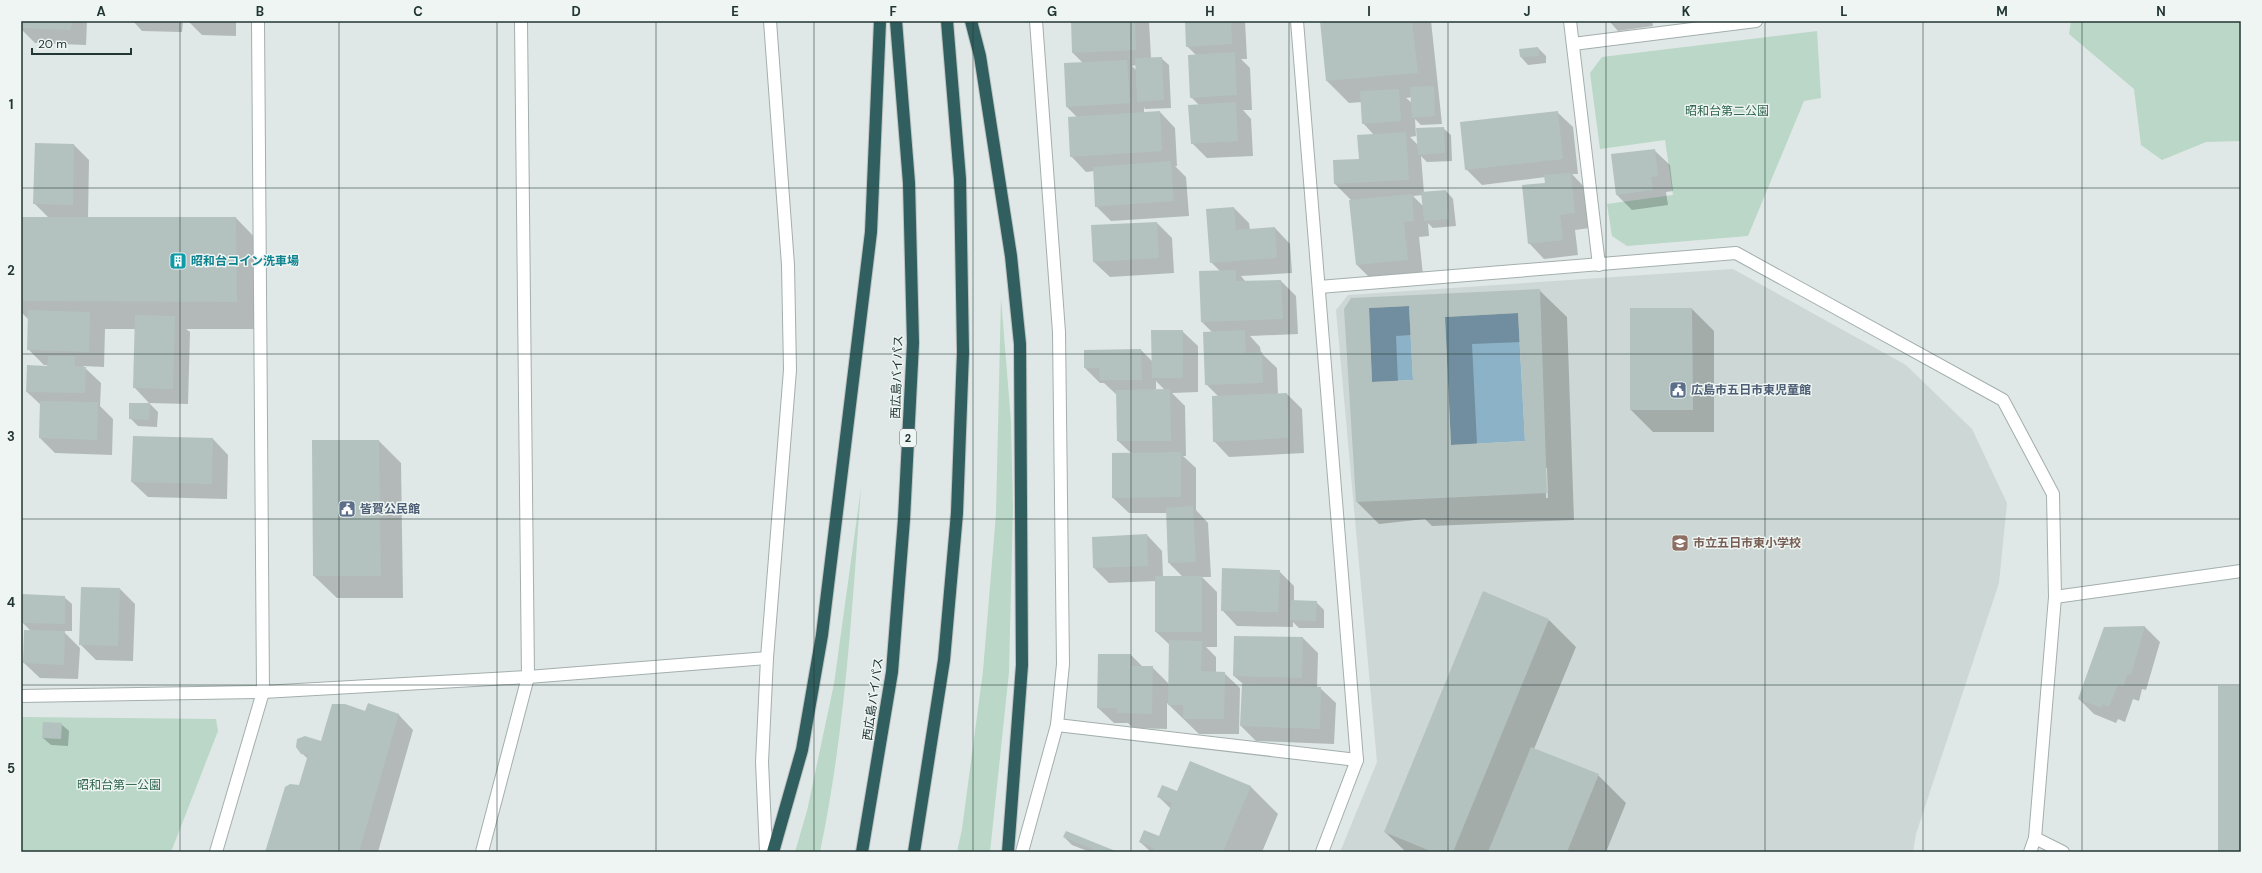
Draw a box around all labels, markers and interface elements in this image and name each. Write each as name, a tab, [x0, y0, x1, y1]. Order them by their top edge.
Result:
text: A	[96, 3, 106, 20]
text: B	[256, 3, 264, 20]
text: C	[413, 3, 423, 20]
text: D	[571, 3, 581, 20]
text: E	[731, 3, 739, 20]
text: F	[889, 3, 897, 20]
text: G	[1047, 3, 1057, 20]
text: H	[1205, 3, 1215, 20]
text: I	[1367, 3, 1371, 20]
text: J	[1523, 3, 1531, 20]
text: K	[1682, 3, 1691, 20]
text: L	[1840, 3, 1848, 20]
text: M	[1996, 3, 2008, 20]
text: N	[2156, 3, 2166, 20]
scale bar	[32, 30, 131, 56]
text: 20 m	[38, 36, 67, 52]
text: 1	[9, 96, 13, 113]
park label: 昭和台第二公園	[1685, 103, 1769, 119]
building icon: 昭和台コイン洗車場	[168, 251, 188, 271]
place label: 昭和台コイン洗車場	[191, 253, 299, 269]
text: 2	[7, 262, 15, 279]
street label: 西広島バイパス	[888, 335, 906, 419]
public building icon: 広島市五日市東児童館	[1668, 380, 1688, 400]
place label: 広島市五日市東児童館	[1691, 382, 1811, 398]
text: 3	[7, 428, 15, 445]
road number: 2	[900, 429, 916, 447]
public building icon: 皆賀公民館	[337, 499, 357, 519]
place label: 皆賀公民館	[360, 501, 420, 517]
school or university icon: 市立五日市東小学校	[1670, 533, 1690, 553]
place label: 市立五日市東小学校	[1693, 535, 1801, 551]
text: 4	[7, 594, 15, 611]
street label: 西広島バイパス	[859, 656, 887, 742]
text: 5	[7, 760, 15, 777]
park label: 昭和台第一公園	[77, 777, 161, 793]

